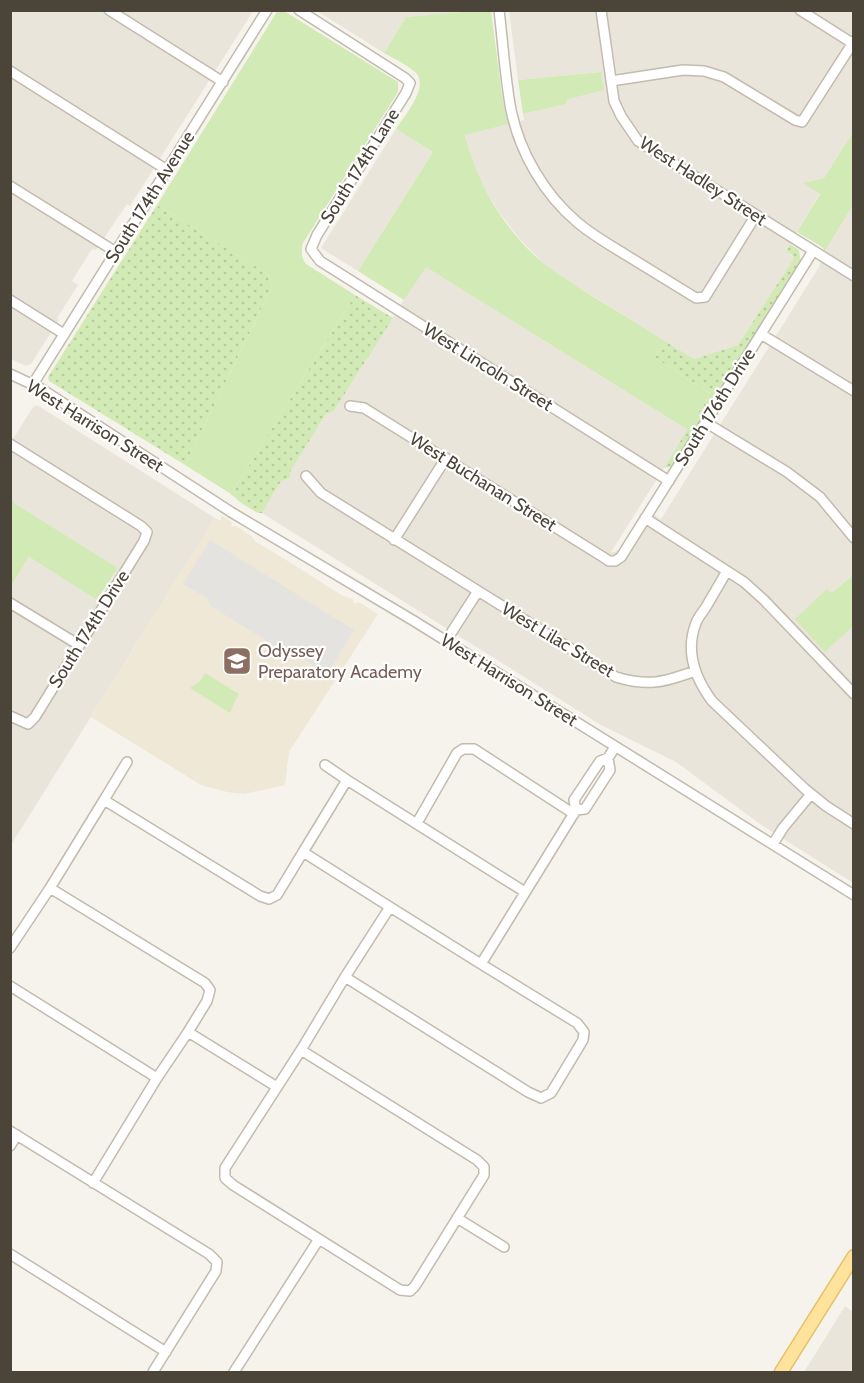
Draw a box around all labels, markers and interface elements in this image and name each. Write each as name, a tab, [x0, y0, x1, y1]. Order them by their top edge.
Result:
street label: South 174th Lane	[316, 105, 404, 227]
street label: South 174th Avenue	[101, 127, 199, 267]
street label: West Hadley Street	[635, 132, 771, 230]
street label: West Lincoln Street	[419, 318, 557, 416]
street label: South 176th Drive	[670, 344, 760, 470]
street label: West Harrison Street	[23, 375, 167, 477]
street label: West Buchanan Street	[406, 428, 560, 536]
street label: South 174th Drive	[44, 566, 134, 692]
street label: West Lilac Street	[498, 598, 618, 682]
street label: West Harrison Street	[437, 629, 581, 731]
place label: Odyssey Preparatory Academy	[258, 640, 422, 683]
school or university icon: Odyssey Preparatory Academy	[221, 645, 253, 677]

